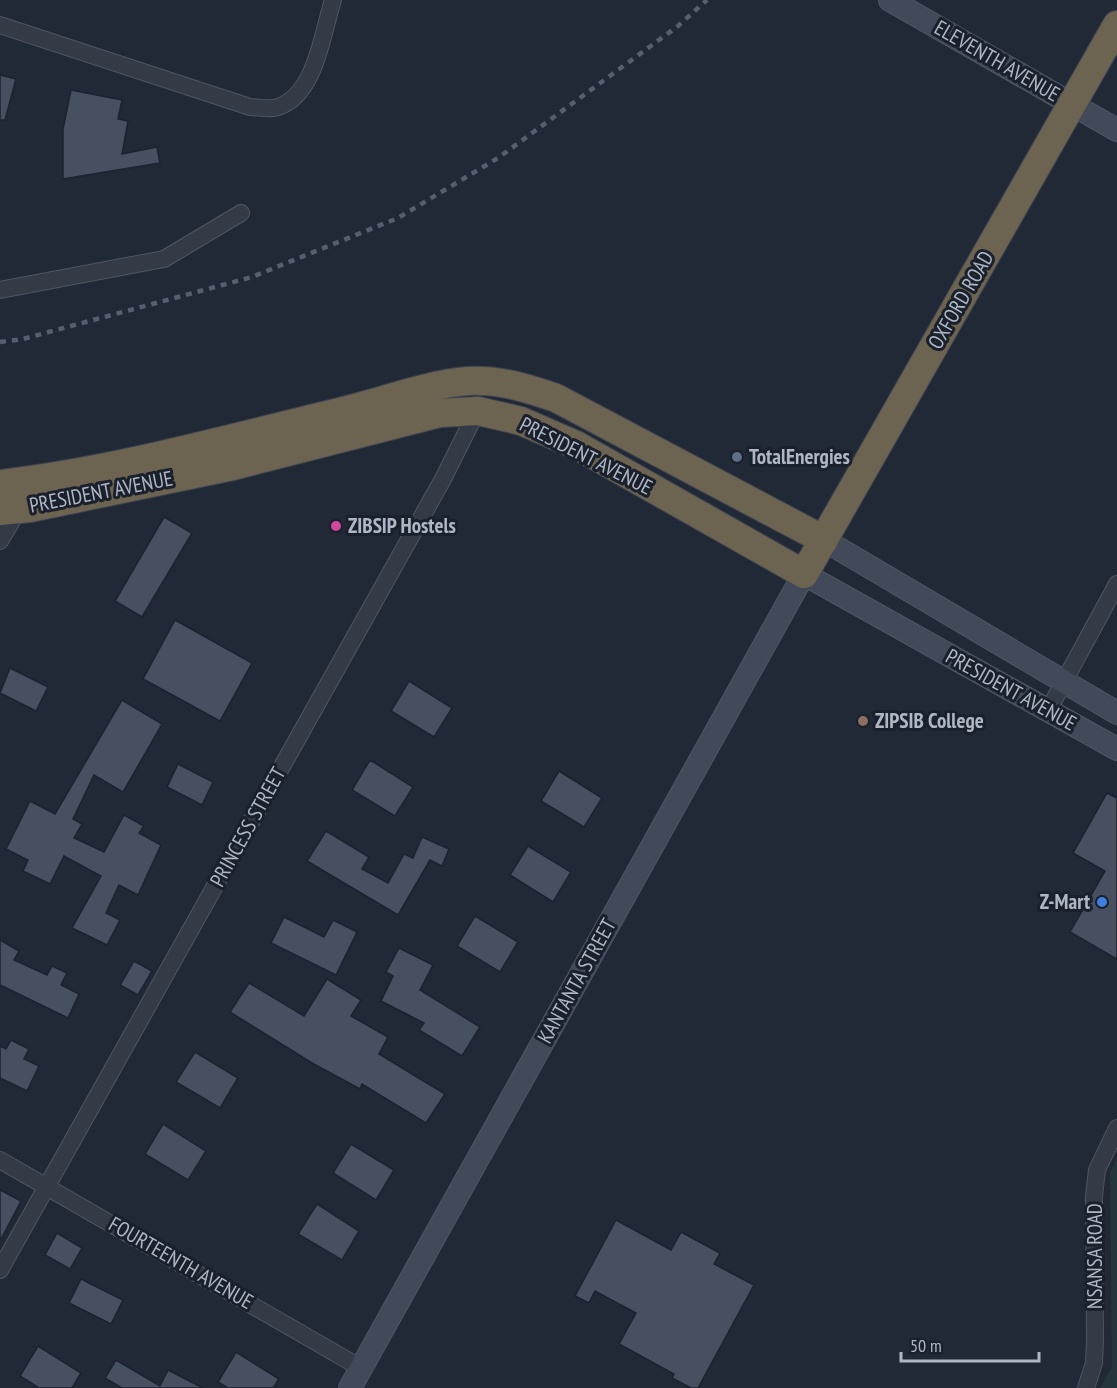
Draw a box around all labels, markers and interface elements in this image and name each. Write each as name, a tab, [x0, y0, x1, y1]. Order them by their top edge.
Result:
street label: ELEVENTH AVENUE	[930, 14, 1065, 107]
street label: OXFORD ROAD	[922, 246, 999, 354]
street label: PRESIDENT AVENUE	[515, 411, 657, 501]
place label: TotalEnergies	[749, 443, 850, 470]
marker: TotalEnergies	[730, 450, 744, 464]
street label: PRESIDENT AVENUE	[27, 464, 175, 519]
place label: ZIBSIP Hostels	[348, 512, 456, 539]
marker: ZIBSIP Hostels	[329, 519, 343, 533]
street label: PRESIDENT AVENUE	[941, 642, 1081, 737]
place label: ZIPSIB College	[875, 707, 984, 734]
marker: ZIPSIB College	[856, 714, 870, 728]
street label: PRINCESS STREET	[204, 762, 292, 891]
place label: Z-Mart	[1040, 888, 1090, 915]
marker: Z-Mart	[1095, 895, 1109, 909]
street label: KANTANTA STREET	[531, 913, 622, 1048]
street label: NSANSA ROAD	[1081, 1203, 1108, 1309]
street label: FOURTEENTH AVENUE	[104, 1210, 258, 1315]
scale bar	[901, 1325, 1039, 1363]
text: 50 m	[910, 1334, 942, 1357]

